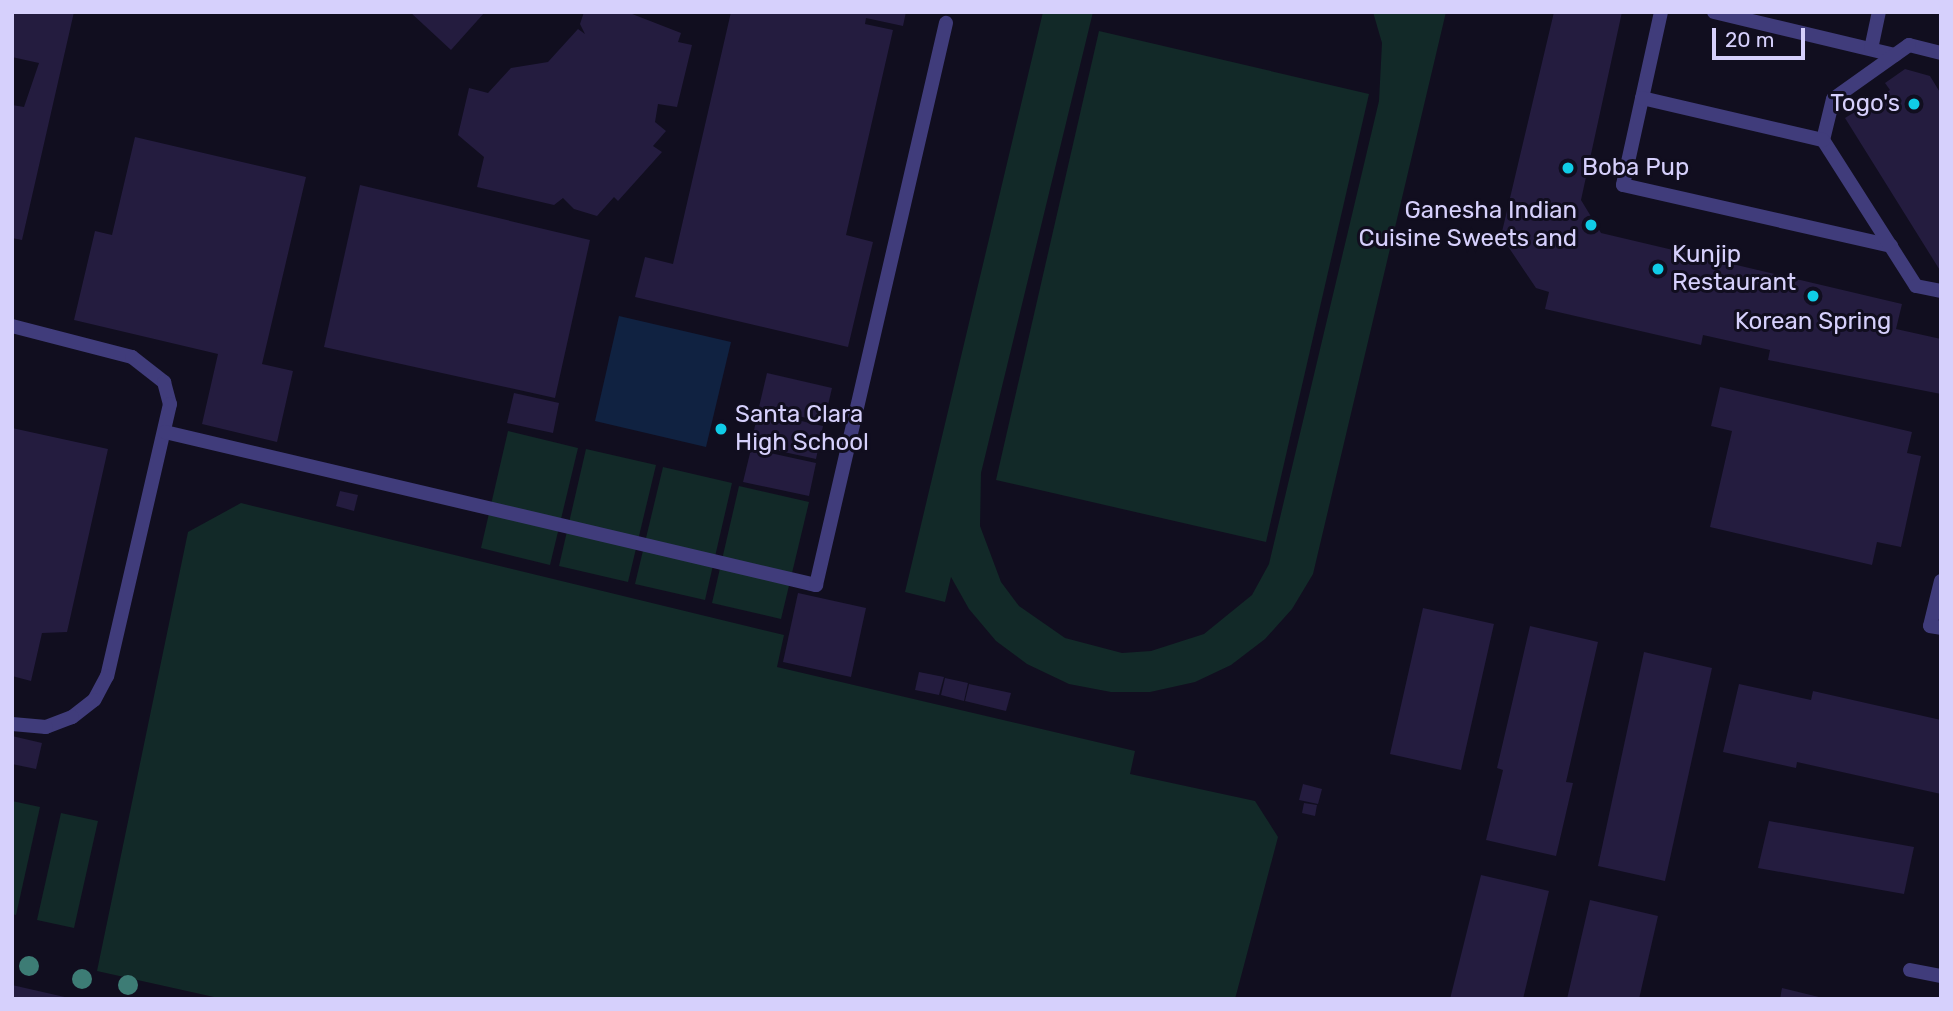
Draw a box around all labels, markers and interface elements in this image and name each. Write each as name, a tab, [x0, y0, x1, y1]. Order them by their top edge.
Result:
scale bar	[1715, 14, 1808, 58]
text: 20 m	[1725, 27, 1774, 52]
place label: Togo's	[1830, 90, 1900, 118]
marker: Togo's	[1906, 96, 1922, 112]
place label: Boba Pup	[1582, 154, 1689, 182]
marker: Boba Pup	[1560, 160, 1576, 176]
place label: Ganesha Indian Cuisine Sweets and	[1359, 197, 1577, 253]
marker: Ganesha Indian Cuisine Sweets and	[1583, 217, 1599, 233]
place label: Kunjip Restaurant	[1672, 241, 1796, 297]
marker: Kunjip Restaurant	[1650, 261, 1666, 277]
marker: Korean Spring	[1805, 288, 1821, 304]
place label: Korean Spring	[1735, 308, 1891, 336]
place label: Santa Clara High School	[735, 401, 869, 457]
marker: Santa Clara High School	[713, 421, 729, 437]

